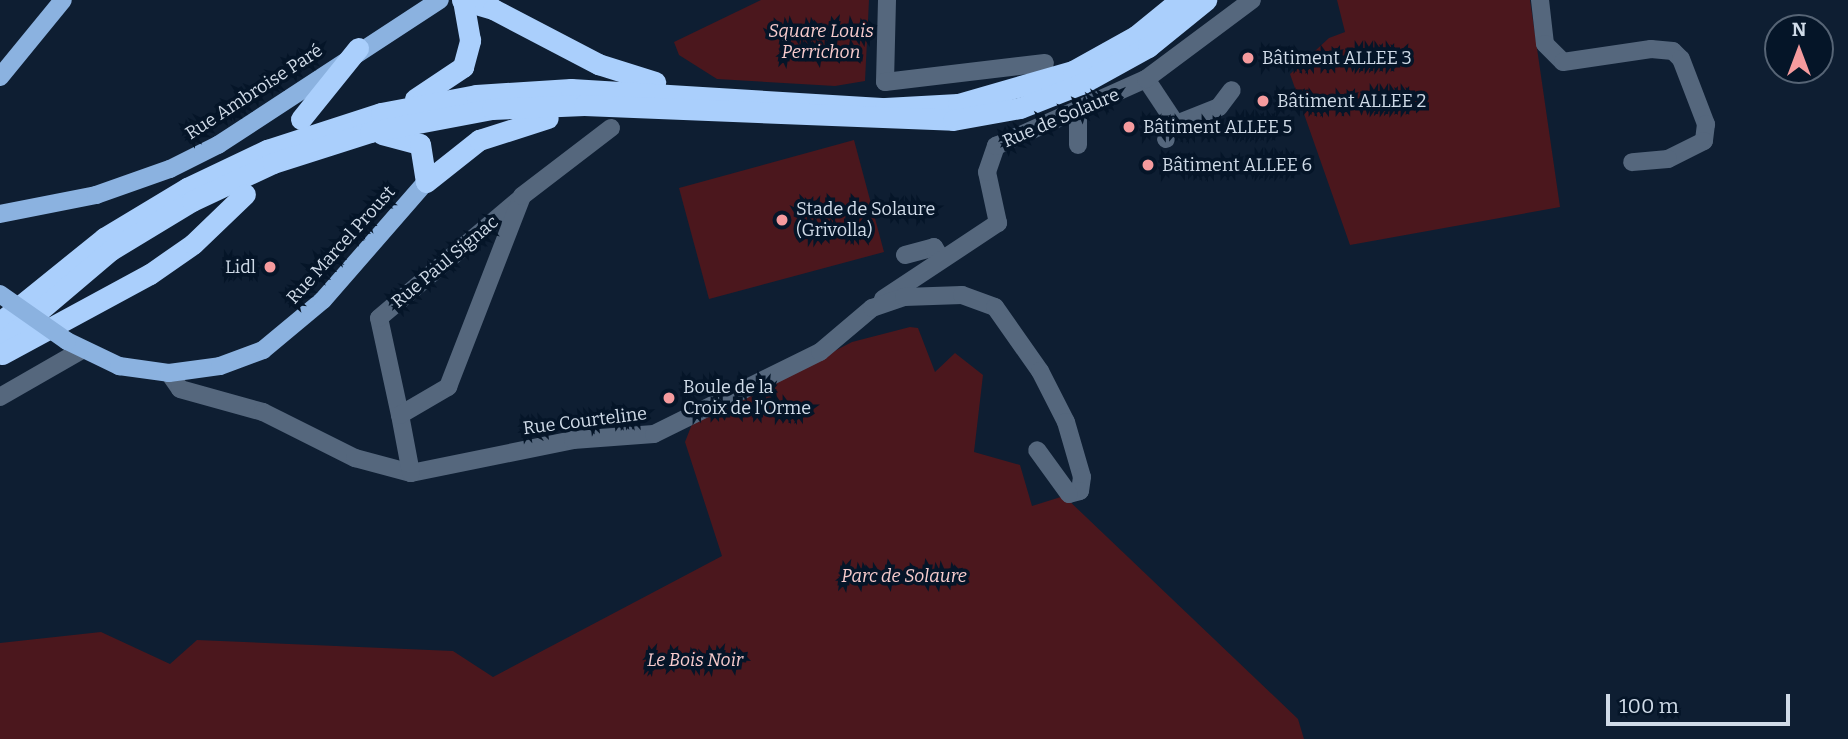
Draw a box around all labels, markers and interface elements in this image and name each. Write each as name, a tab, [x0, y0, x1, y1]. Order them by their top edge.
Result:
north arrow	[1764, 14, 1834, 84]
text: N	[1792, 18, 1806, 41]
park label: Square Louis Perrichon	[768, 21, 874, 64]
street label: Rue Ambroise Paré	[181, 40, 327, 144]
place label: Bâtiment ALLEE 3	[1262, 47, 1412, 69]
marker: Bâtiment ALLEE 3	[1240, 50, 1256, 66]
street label: Rue de Solaure	[999, 84, 1123, 152]
place label: Bâtiment ALLEE 2	[1277, 90, 1426, 112]
marker: Bâtiment ALLEE 2	[1255, 93, 1271, 109]
place label: Bâtiment ALLEE 5	[1143, 116, 1292, 138]
marker: Bâtiment ALLEE 5	[1121, 119, 1137, 135]
place label: Bâtiment ALLEE 6	[1162, 154, 1312, 176]
marker: Bâtiment ALLEE 6	[1140, 157, 1156, 173]
street label: Rue Marcel Proust	[282, 181, 400, 309]
place label: Stade de Solaure (Grivolla)	[796, 199, 935, 242]
street label: Rue Paul Signac	[387, 211, 503, 313]
marker: Stade de Solaure (Grivolla)	[774, 212, 790, 228]
place label: Lidl	[225, 256, 256, 278]
marker: Lidl	[262, 259, 278, 275]
place label: Boule de la Croix de l'Orme	[683, 377, 811, 420]
marker: Boule de la Croix de l'Orme	[661, 390, 677, 406]
street label: Rue Courteline	[522, 403, 648, 439]
park label: Parc de Solaure	[841, 565, 967, 587]
park label: Le Bois Noir	[647, 649, 743, 671]
scale bar	[1610, 680, 1794, 724]
text: 100 m	[1619, 693, 1679, 719]

